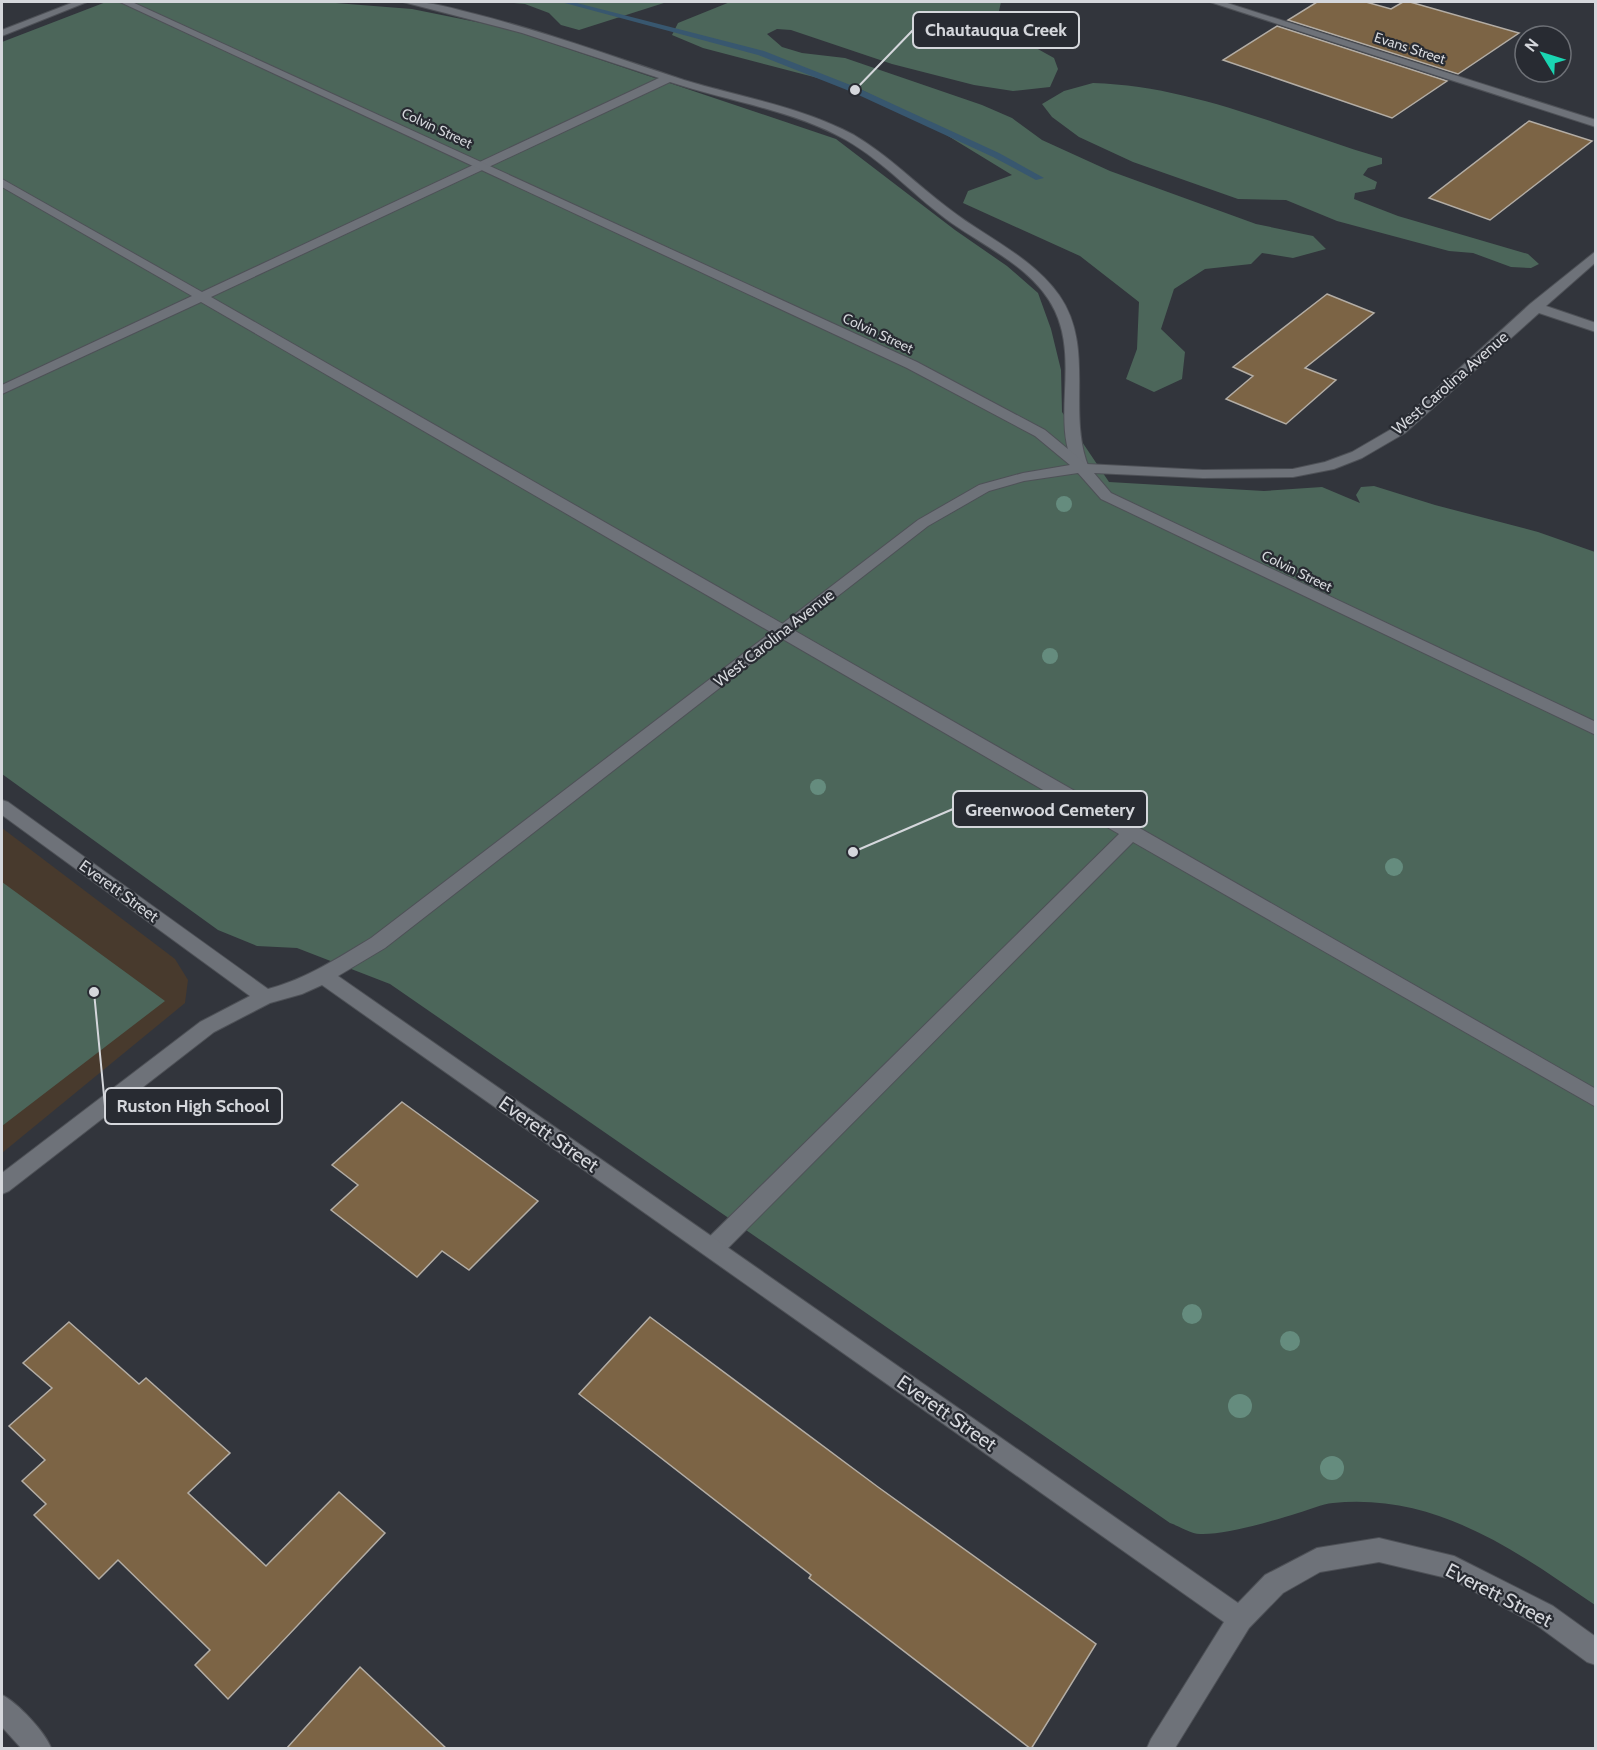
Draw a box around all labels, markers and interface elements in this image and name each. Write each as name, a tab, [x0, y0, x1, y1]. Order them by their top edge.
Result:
callout: Chautauqua Creek	[913, 12, 1079, 48]
text: Chautauqua Creek	[925, 19, 1067, 41]
north arrow	[1513, 24, 1573, 84]
street label: Evans Street	[1372, 28, 1448, 68]
text: N	[1521, 35, 1543, 55]
street label: Colvin Street	[399, 104, 476, 152]
street label: Colvin Street	[840, 309, 917, 357]
street label: West Carolina Avenue	[1388, 327, 1512, 439]
street label: Colvin Street	[1259, 546, 1335, 596]
street label: West Carolina Avenue	[710, 585, 838, 691]
callout: Greenwood Cemetery	[953, 791, 1147, 827]
text: Greenwood Cemetery	[965, 799, 1135, 821]
street label: Everett Street	[76, 856, 163, 926]
callout: Ruston High School	[105, 1088, 282, 1124]
street label: Everett Street	[494, 1091, 604, 1177]
text: Ruston High School	[116, 1095, 270, 1117]
street label: Everett Street	[892, 1370, 1002, 1456]
street label: Everett Street	[1442, 1558, 1557, 1632]

